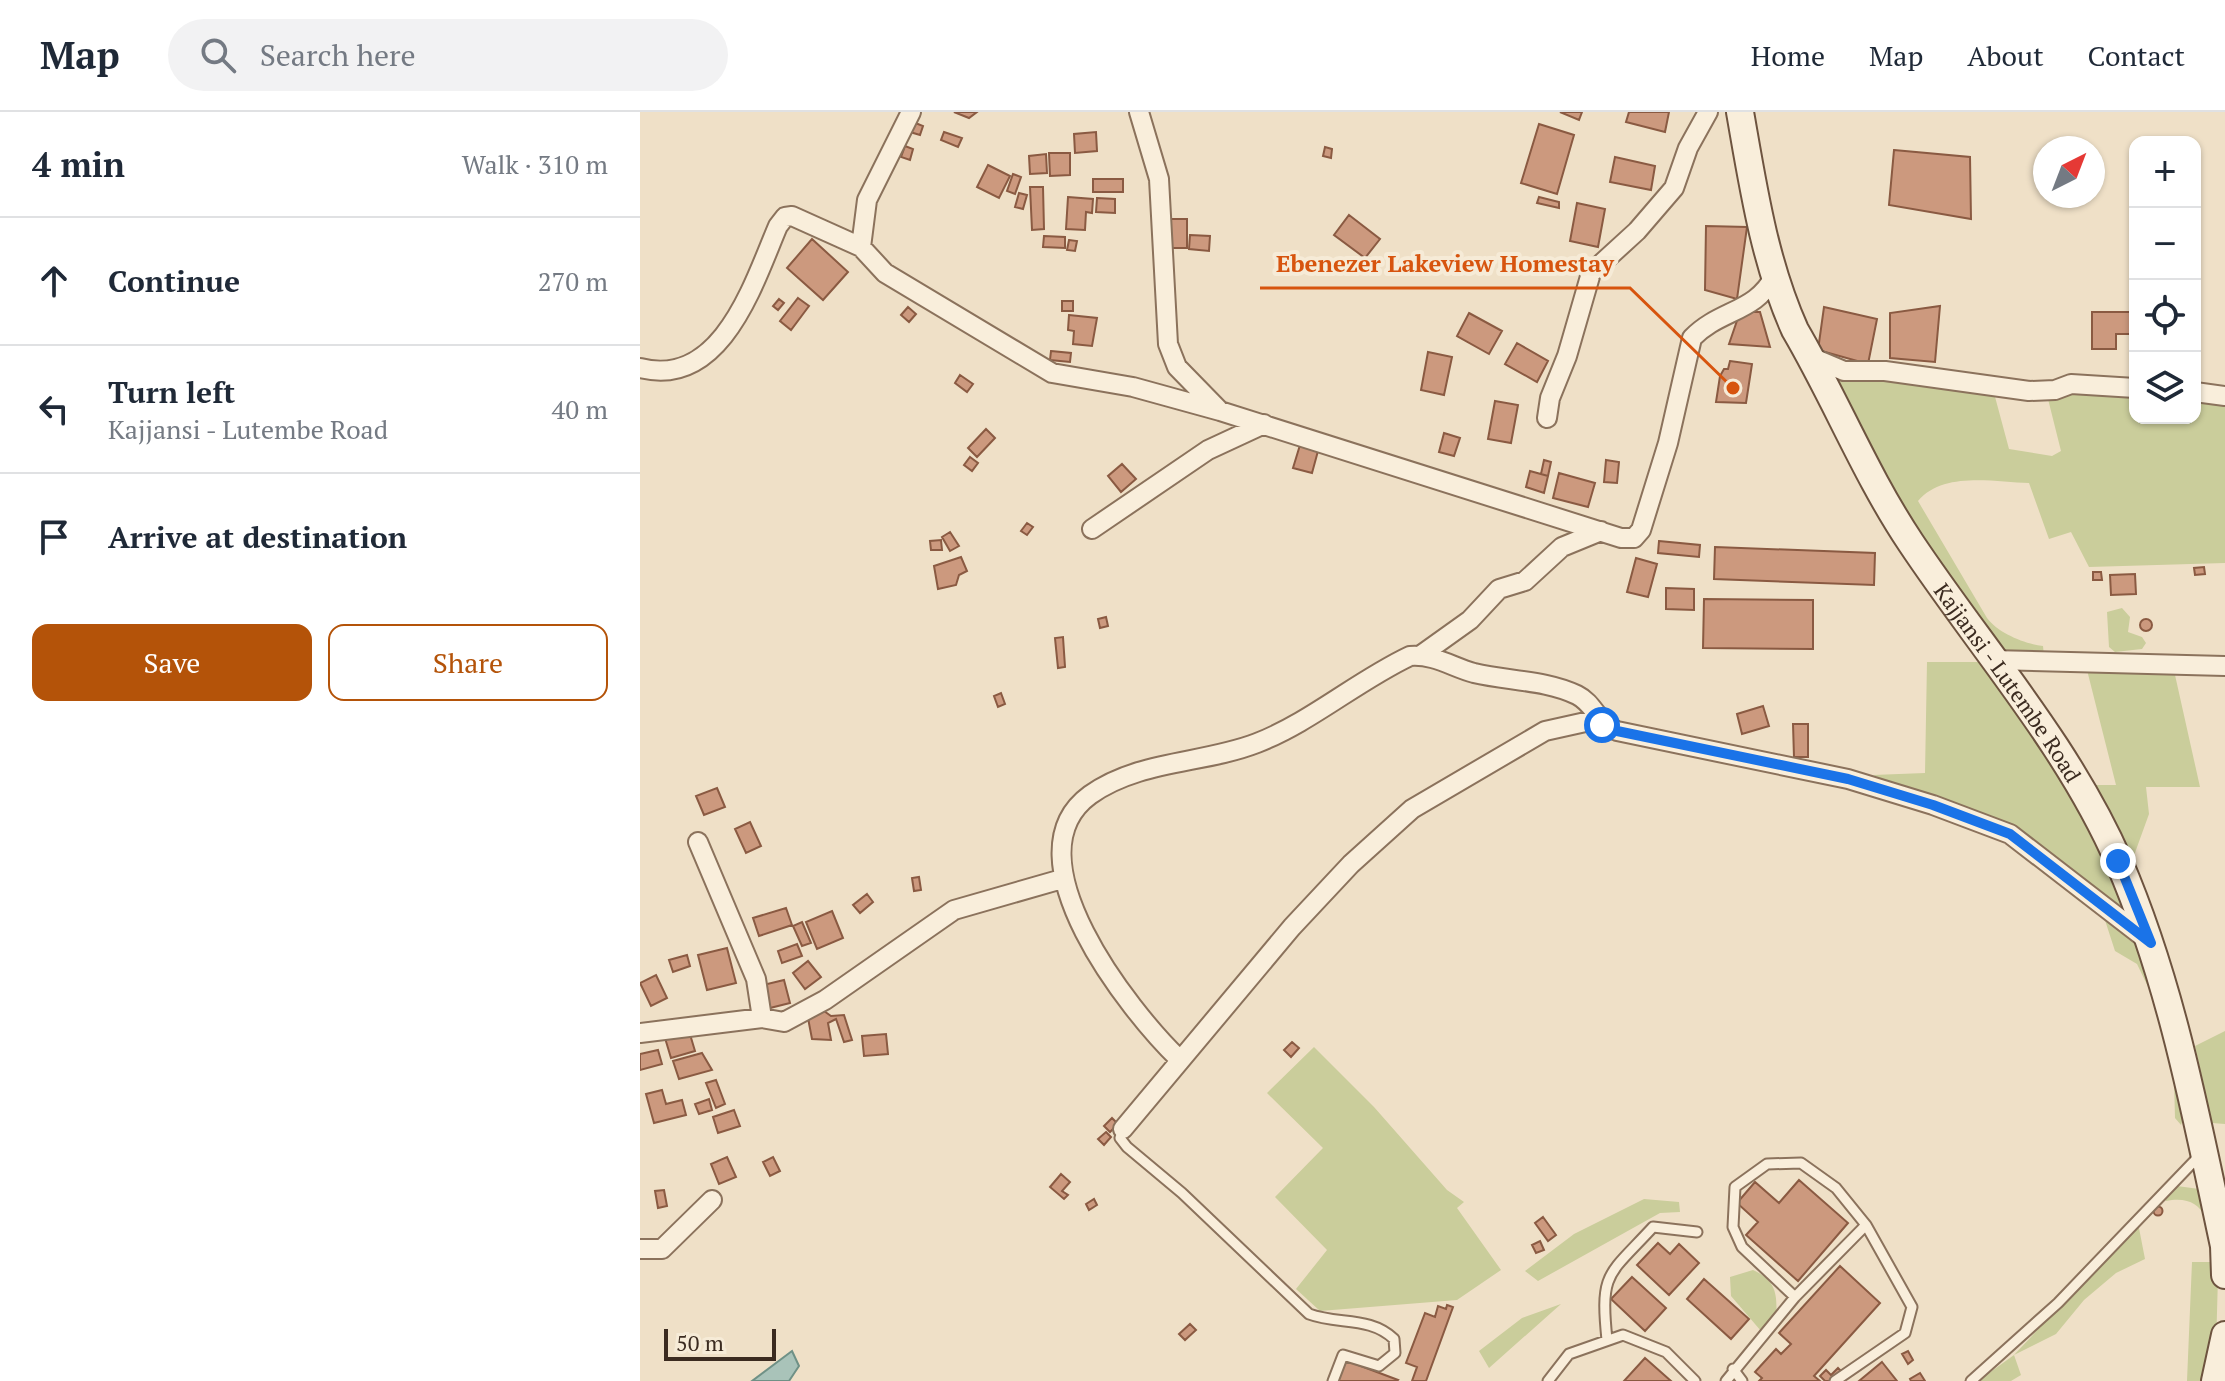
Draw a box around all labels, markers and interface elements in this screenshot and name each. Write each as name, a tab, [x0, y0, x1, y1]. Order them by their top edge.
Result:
search box	[168, 19, 728, 91]
text: Map	[40, 30, 120, 80]
icon: search	[196, 33, 240, 77]
text: Search here	[260, 35, 416, 75]
text: Home	[1751, 37, 1825, 74]
text: Map	[1869, 37, 1923, 74]
text: About	[1967, 37, 2044, 74]
text: Contact	[2088, 37, 2185, 74]
north arrow	[2033, 136, 2105, 208]
map controls	[2129, 136, 2201, 424]
button: +	[2129, 136, 2201, 208]
text: 4 min	[32, 142, 125, 187]
text: Walk · 310 m	[462, 147, 608, 181]
button: −	[2129, 208, 2201, 280]
callout: Ebenezer Lakeview Homestay	[1260, 240, 1630, 288]
text: Ebenezer Lakeview Homestay	[1276, 247, 1615, 279]
icon: ahead	[32, 259, 76, 303]
text: Continue	[108, 261, 240, 301]
text: 270 m	[538, 264, 608, 298]
button: locate	[2129, 280, 2201, 352]
button: layers	[2129, 352, 2201, 424]
text: Turn left	[108, 372, 235, 412]
icon: left	[32, 387, 76, 431]
text: 40 m	[552, 392, 608, 426]
text: Kajjansi - Lutembe Road	[108, 412, 388, 446]
icon: arrive	[32, 515, 76, 559]
text: Arrive at destination	[108, 517, 407, 557]
street label: Kajjansi - Lutembe Road	[1928, 577, 2088, 787]
button: Save	[32, 624, 312, 701]
button: Share	[328, 624, 608, 701]
route start	[1584, 707, 1620, 743]
route end	[2100, 843, 2136, 879]
scale bar	[664, 1325, 776, 1361]
text: 50 m	[676, 1328, 724, 1357]

